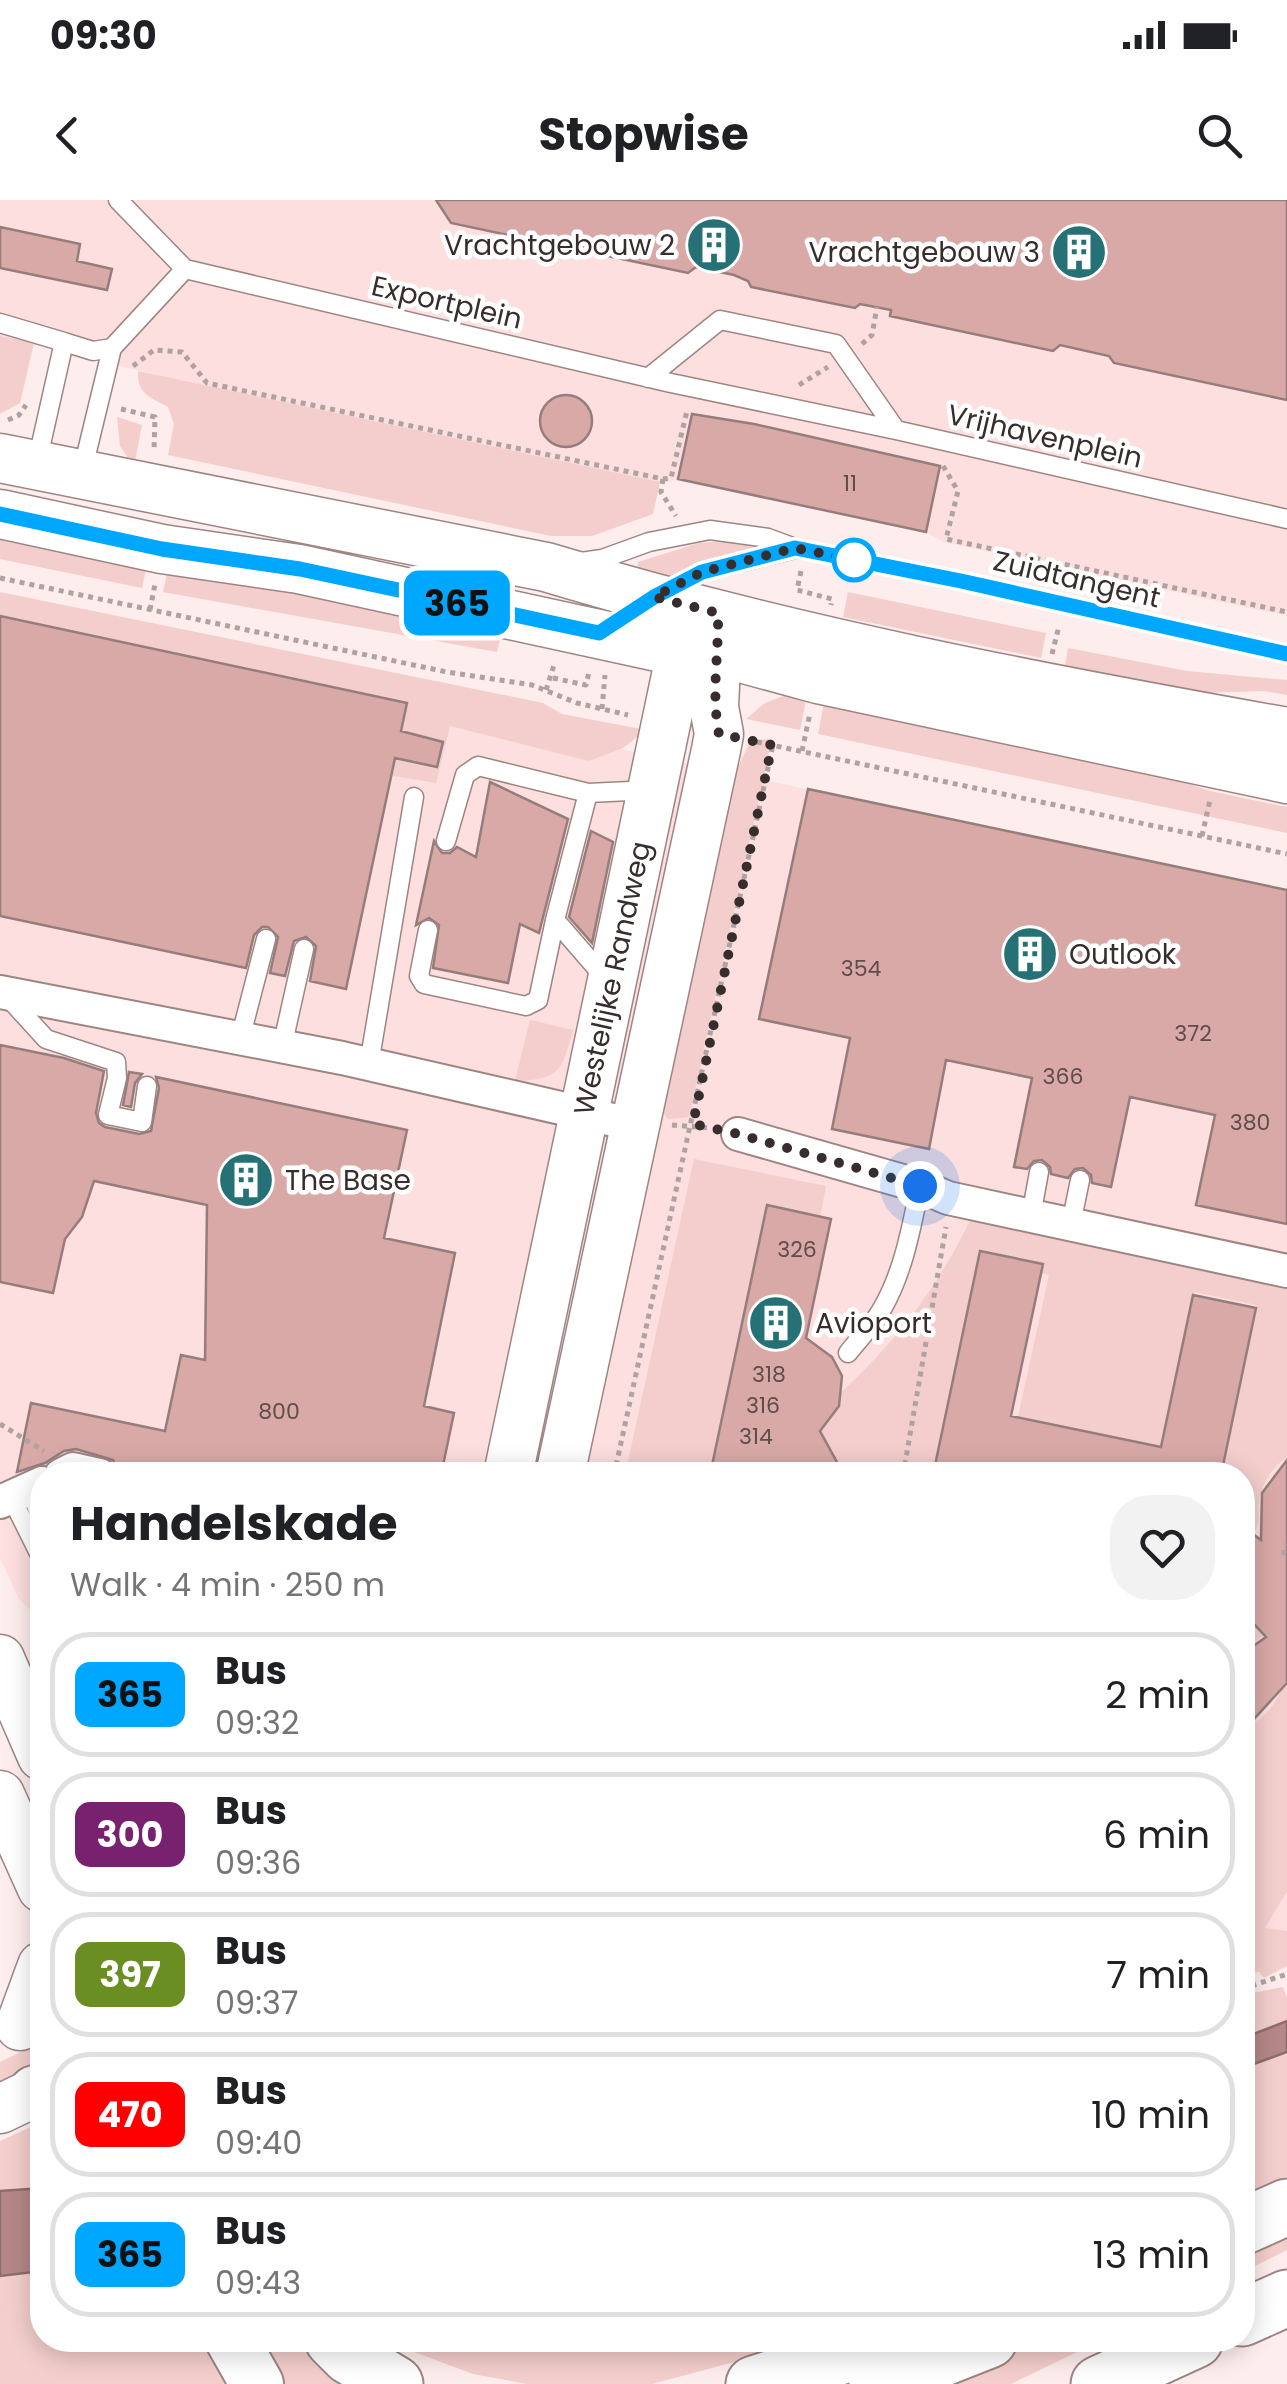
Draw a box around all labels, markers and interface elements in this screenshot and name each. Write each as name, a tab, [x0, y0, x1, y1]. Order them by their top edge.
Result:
text: 09:30	[50, 9, 157, 62]
text: Stopwise	[538, 103, 749, 166]
icon: back	[40, 108, 95, 163]
icon: search	[1192, 108, 1247, 163]
building icon: Vrachtgebouw 2	[684, 215, 744, 275]
building icon: Vrachtgebouw 3	[1049, 222, 1109, 282]
place label: Vrachtgebouw 2	[444, 226, 675, 265]
place label: Vrachtgebouw 3	[809, 233, 1040, 272]
street label: Exportplein	[368, 266, 526, 339]
street label: Vrijhavenplein	[944, 395, 1146, 478]
house number: 11	[843, 468, 857, 499]
unlabelled marker	[833, 539, 875, 581]
street label: Zuidtangent	[990, 541, 1164, 618]
line badge: 365	[400, 570, 514, 636]
text: 365	[424, 579, 490, 628]
street label: Westelijke Randweg	[564, 838, 661, 1119]
building icon: Outlook	[1000, 924, 1060, 984]
place label: Outlook	[1069, 935, 1177, 974]
house number: 354	[841, 953, 881, 984]
house number: 372	[1174, 1018, 1212, 1049]
house number: 366	[1043, 1061, 1083, 1092]
house number: 380	[1230, 1107, 1270, 1138]
building icon: The Base	[216, 1150, 276, 1210]
place label: The Base	[285, 1161, 411, 1200]
your location	[895, 1161, 945, 1211]
house number: 326	[777, 1234, 817, 1265]
building icon: Avioport	[746, 1293, 806, 1353]
place label: Avioport	[815, 1304, 932, 1343]
house number: 318	[752, 1359, 786, 1390]
house number: 316	[746, 1390, 780, 1421]
house number: 800	[258, 1396, 300, 1427]
house number: 314	[739, 1421, 773, 1452]
text: Handelskade	[70, 1490, 398, 1557]
button: heart	[1110, 1495, 1215, 1600]
text: Walk · 4 min · 250 m	[70, 1562, 385, 1607]
text: Bus	[215, 1644, 287, 1697]
text: 2 min	[1105, 1668, 1210, 1721]
text: 365	[97, 1670, 163, 1719]
text: 09:32	[215, 1700, 299, 1745]
text: Bus	[215, 1784, 287, 1837]
text: 6 min	[1103, 1808, 1210, 1861]
text: 300	[97, 1810, 163, 1859]
text: 09:36	[215, 1840, 301, 1885]
text: Bus	[215, 1924, 287, 1977]
text: 7 min	[1106, 1948, 1210, 2001]
text: 397	[99, 1950, 161, 1999]
text: 09:37	[215, 1980, 298, 2025]
text: Bus	[215, 2064, 287, 2117]
text: 10 min	[1091, 2088, 1210, 2141]
text: 470	[97, 2090, 163, 2139]
text: 09:40	[215, 2120, 302, 2165]
text: Bus	[215, 2204, 287, 2257]
text: 13 min	[1093, 2228, 1210, 2281]
text: 365	[97, 2230, 163, 2279]
text: 09:43	[215, 2260, 301, 2305]

